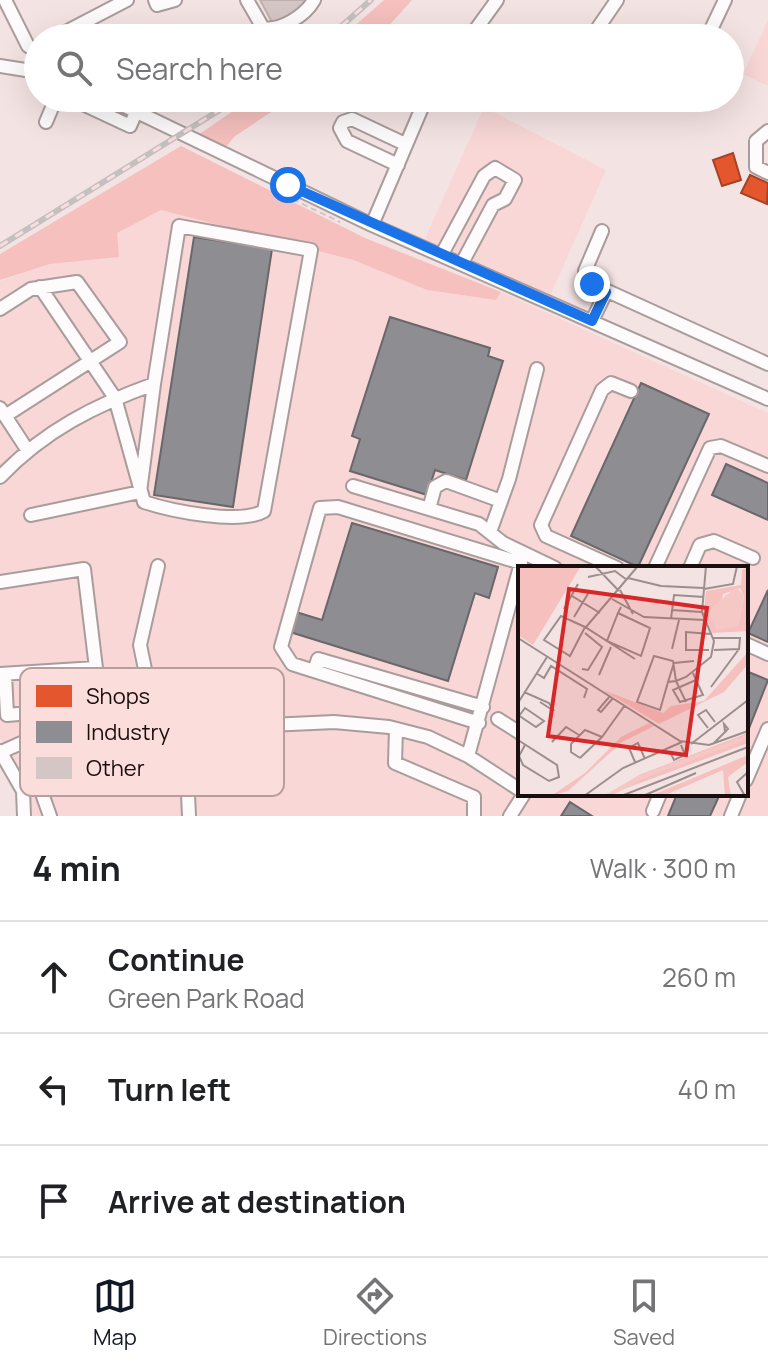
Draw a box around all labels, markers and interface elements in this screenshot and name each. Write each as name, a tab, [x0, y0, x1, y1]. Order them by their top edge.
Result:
search box	[24, 24, 744, 112]
icon: search	[52, 46, 96, 90]
text: Search here	[116, 48, 283, 89]
route start	[270, 167, 306, 203]
route end	[574, 266, 610, 302]
inset map	[518, 566, 748, 796]
legend	[20, 668, 284, 796]
text: Shops	[86, 681, 150, 711]
text: Industry	[86, 717, 170, 747]
text: Other	[86, 753, 145, 783]
text: 4 min	[32, 845, 121, 891]
text: Walk · 300 m	[590, 850, 736, 886]
text: Continue	[108, 939, 244, 980]
icon: ahead	[32, 955, 76, 999]
text: 260 m	[662, 959, 736, 995]
text: Green Park Road	[108, 980, 305, 1016]
icon: left	[32, 1067, 76, 1111]
text: Turn left	[108, 1069, 231, 1110]
text: 40 m	[678, 1071, 736, 1107]
icon: arrive	[32, 1179, 76, 1223]
text: Arrive at destination	[108, 1181, 406, 1222]
tab: Map	[93, 1274, 137, 1352]
tab: Directions	[323, 1274, 427, 1352]
tab: Saved	[613, 1274, 675, 1352]

